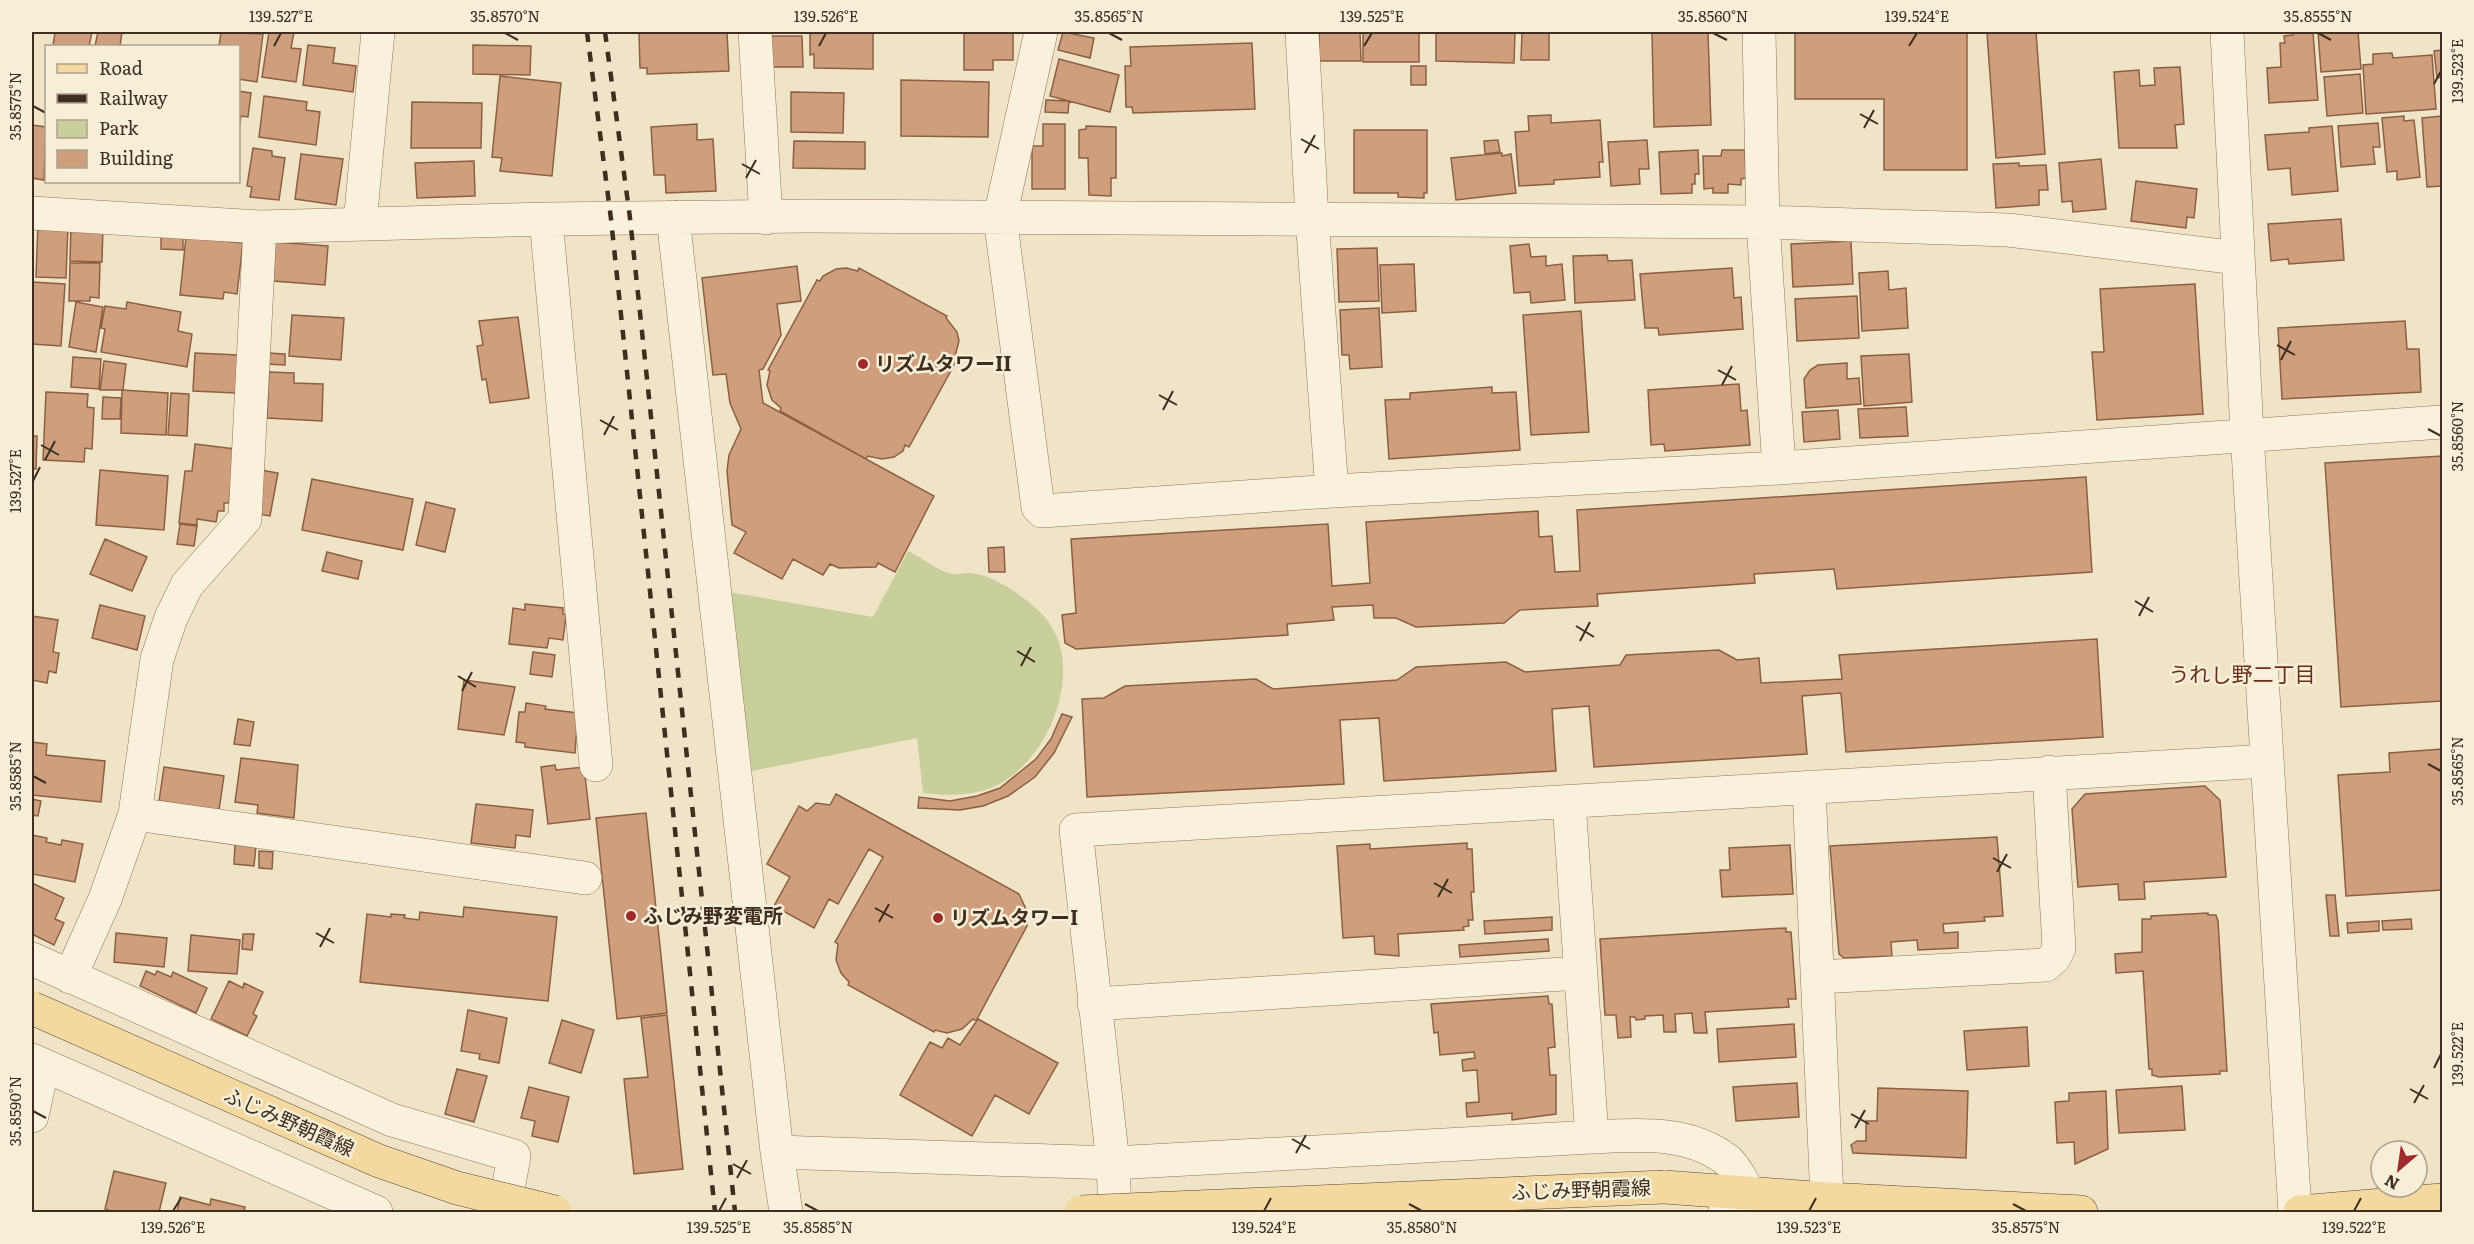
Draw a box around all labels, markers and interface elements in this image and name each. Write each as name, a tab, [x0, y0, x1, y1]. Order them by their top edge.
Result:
text: 139.527°E	[249, 4, 313, 27]
text: 35.8570°N	[470, 4, 540, 27]
text: 139.526°E	[794, 4, 858, 27]
text: 35.8565°N	[1074, 4, 1144, 27]
text: 139.525°E	[1340, 4, 1404, 27]
text: 35.8560°N	[1678, 4, 1748, 27]
text: 139.524°E	[1885, 4, 1949, 27]
text: 35.8555°N	[2283, 4, 2353, 27]
text: 139.523°E	[2445, 39, 2468, 103]
legend	[45, 45, 240, 183]
text: Road	[99, 54, 143, 81]
text: 35.8575°N	[3, 72, 26, 140]
text: Railway	[99, 84, 168, 111]
text: Park	[99, 114, 140, 141]
text: Building	[99, 144, 174, 171]
place label: リズムタワーII	[875, 347, 1012, 377]
marker: リズムタワーII	[856, 357, 870, 371]
text: 35.8560°N	[2445, 401, 2468, 471]
text: 139.527°E	[3, 449, 26, 513]
district label: うれし野二丁目	[2169, 657, 2316, 688]
text: 35.8565°N	[2445, 736, 2468, 806]
text: 35.8585°N	[3, 741, 26, 811]
place label: ふじみ野変電所	[643, 899, 783, 929]
place label: リズムタワーI	[950, 901, 1078, 931]
marker: ふじみ野変電所	[624, 909, 638, 923]
marker: リズムタワーI	[931, 911, 945, 925]
text: 139.522°E	[2445, 1022, 2468, 1086]
text: 35.8590°N	[3, 1076, 26, 1146]
street label: ふじみ野朝霞線	[220, 1078, 360, 1162]
north arrow	[2369, 1139, 2429, 1199]
text: N	[2380, 1169, 2403, 1197]
street label: ふじみ野朝霞線	[1510, 1171, 1651, 1205]
text: 139.526°E	[141, 1215, 205, 1238]
text: 139.525°E	[687, 1215, 751, 1238]
text: 35.8585°N	[783, 1215, 853, 1238]
text: 139.524°E	[1232, 1215, 1296, 1238]
text: 35.8580°N	[1387, 1215, 1457, 1238]
text: 139.523°E	[1777, 1215, 1841, 1238]
text: 35.8575°N	[1992, 1215, 2060, 1238]
text: 139.522°E	[2322, 1215, 2386, 1238]

